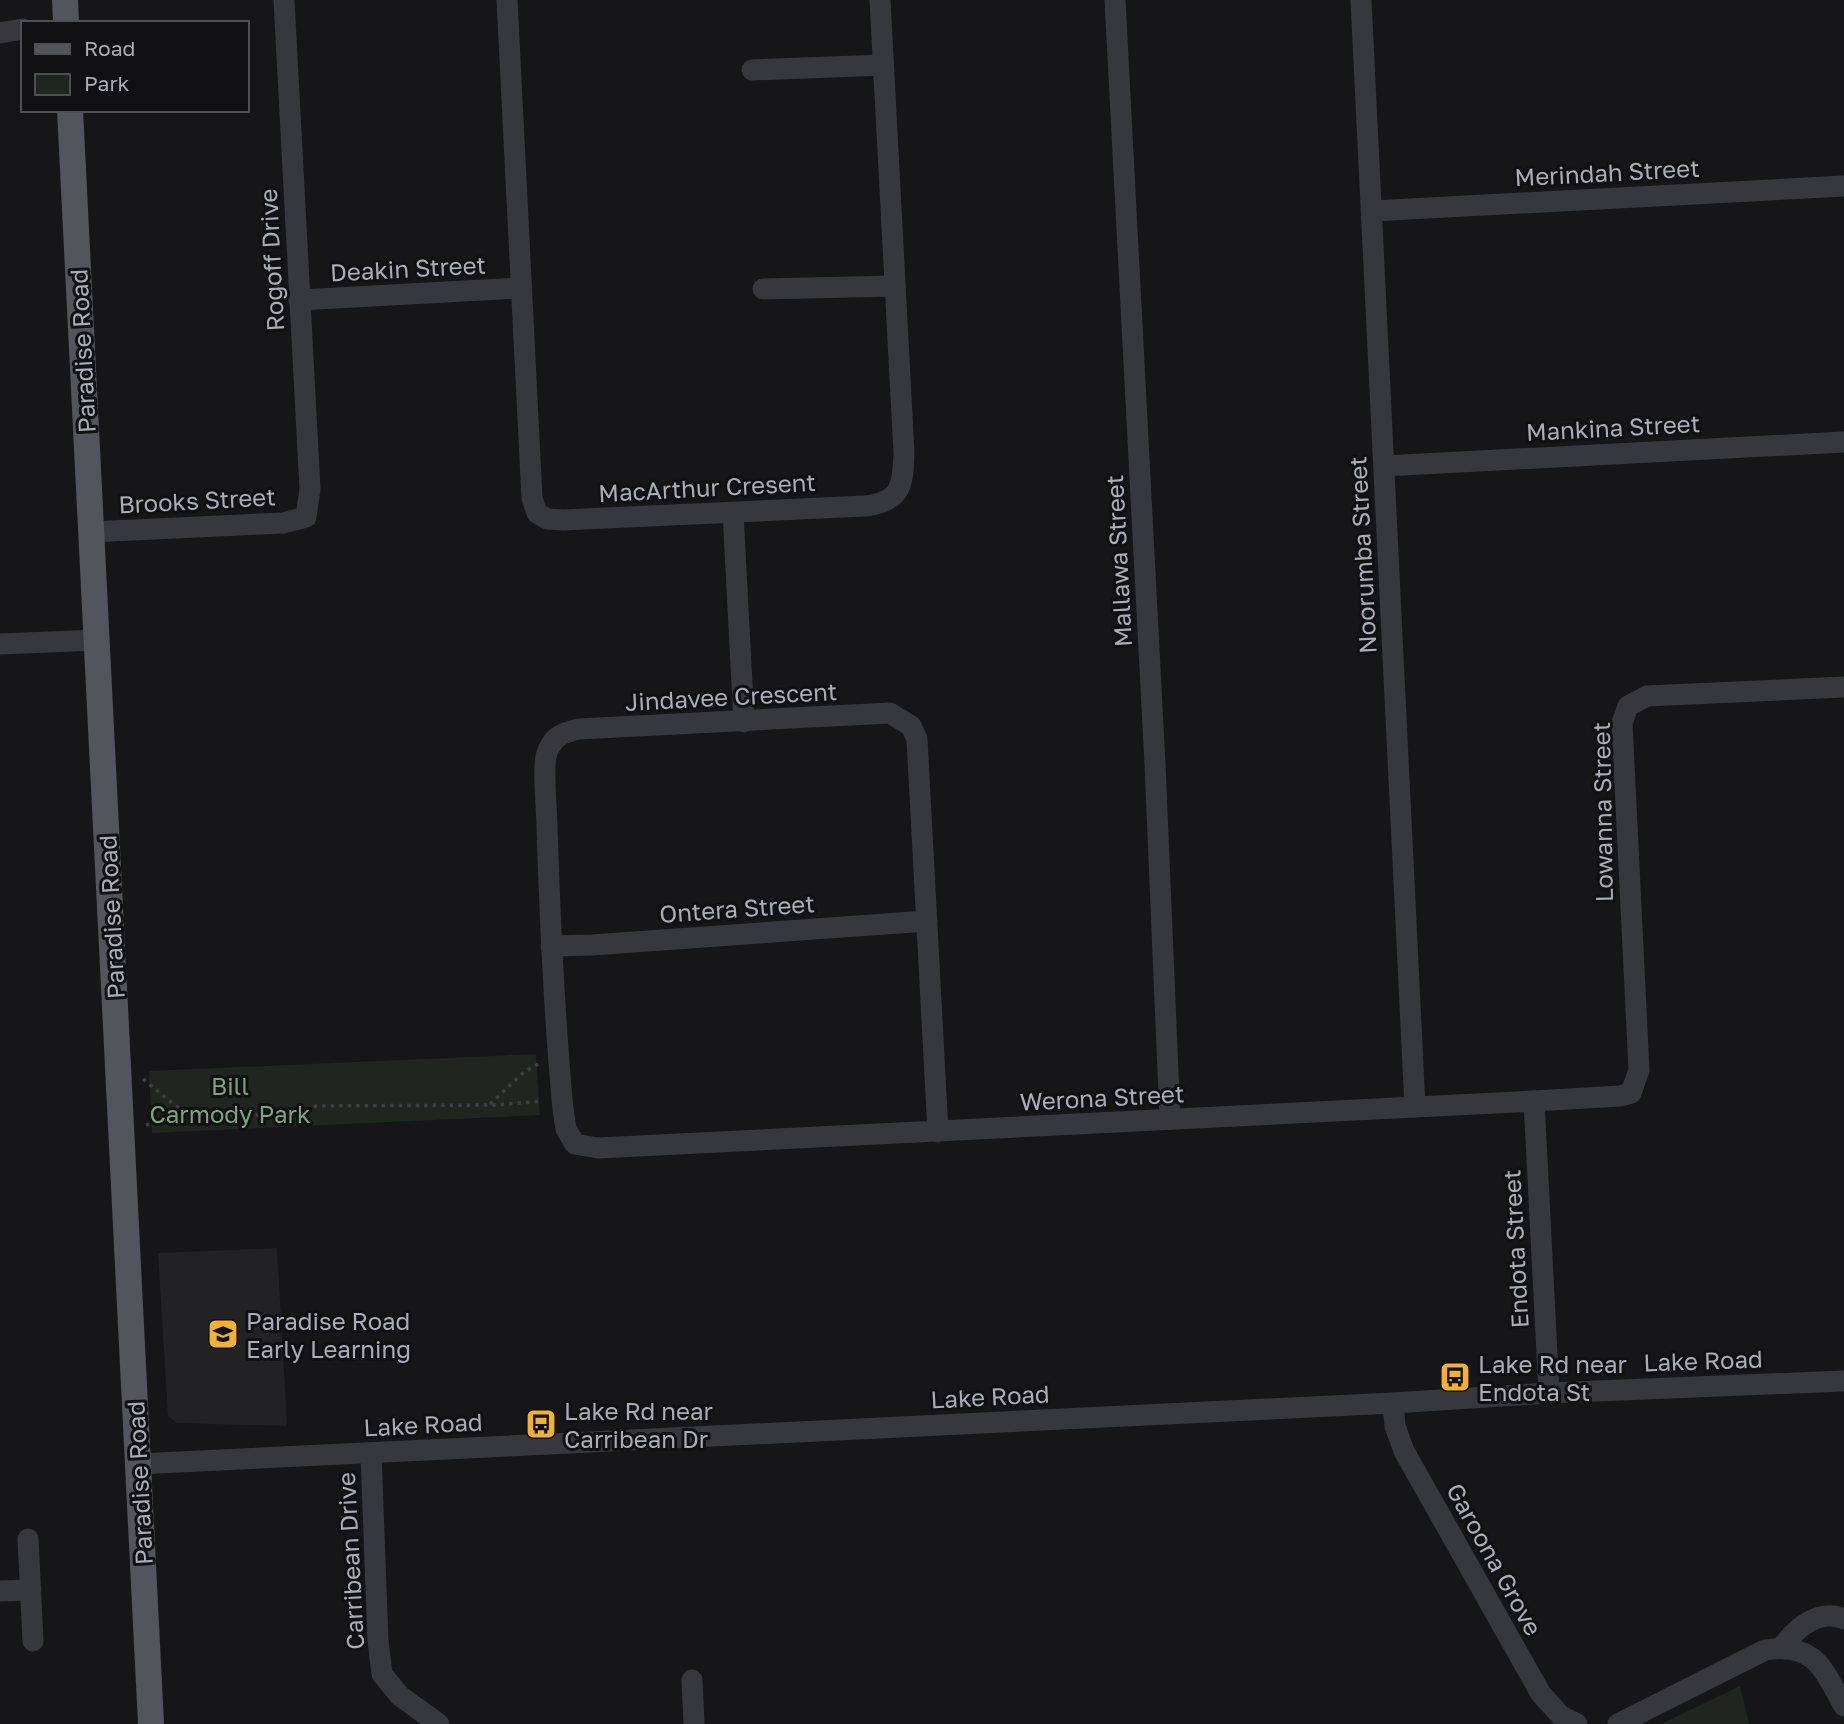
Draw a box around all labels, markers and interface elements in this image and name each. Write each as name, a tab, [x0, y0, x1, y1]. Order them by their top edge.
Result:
legend	[21, 21, 248, 112]
text: Road	[84, 35, 135, 61]
text: Park	[84, 70, 130, 96]
street label: Merindah Street	[1514, 153, 1700, 191]
street label: Rogoff Drive	[253, 188, 289, 332]
street label: Deakin Street	[329, 249, 487, 287]
street label: Paradise Road	[63, 268, 101, 434]
street label: Mankina Street	[1525, 408, 1701, 446]
street label: Noorumba Street	[1342, 456, 1382, 654]
street label: MacArthur Cresent	[598, 467, 816, 507]
street label: Mallawa Street	[1099, 474, 1137, 648]
street label: Brooks Street	[118, 481, 276, 519]
street label: Jindavee Crescent	[624, 676, 838, 716]
street label: Lowanna Street	[1586, 722, 1618, 902]
street label: Paradise Road	[92, 834, 130, 1000]
street label: Ontera Street	[658, 888, 816, 928]
park label: Bill Carmody Park	[149, 1071, 311, 1128]
street label: Werona Street	[1019, 1078, 1185, 1116]
street label: Endota Street	[1496, 1169, 1534, 1329]
place label: Paradise Road Early Learning	[246, 1306, 411, 1363]
school or university icon: Paradise Road Early Learning	[206, 1317, 240, 1351]
street label: Lake Road	[1643, 1343, 1763, 1377]
place label: Lake Rd near Endota St	[1478, 1349, 1627, 1406]
bus stop icon: Lake Rd near Endota St	[1438, 1360, 1472, 1394]
street label: Lake Road	[930, 1378, 1050, 1414]
place label: Lake Rd near Carribean Dr	[564, 1396, 713, 1453]
street label: Paradise Road	[120, 1400, 158, 1566]
street label: Lake Road	[363, 1406, 483, 1442]
bus stop icon: Lake Rd near Carribean Dr	[524, 1407, 558, 1441]
street label: Carribean Drive	[331, 1472, 369, 1650]
street label: Garoona Grove	[1441, 1478, 1549, 1640]

